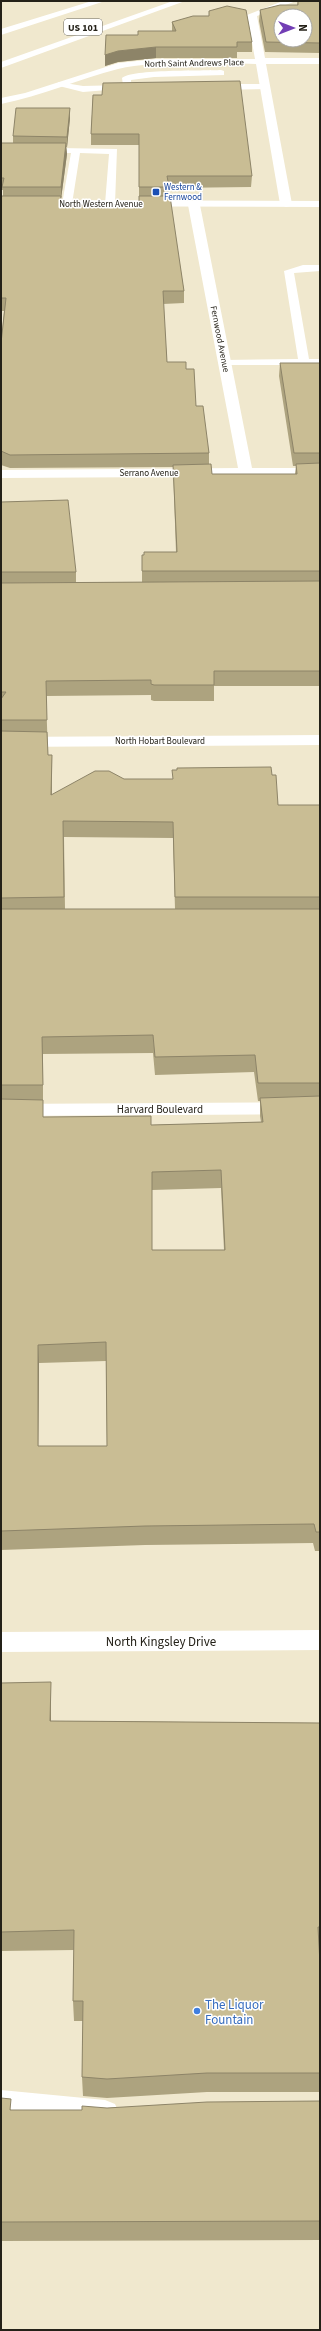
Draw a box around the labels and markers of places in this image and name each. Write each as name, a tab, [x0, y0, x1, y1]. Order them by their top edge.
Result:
place label: Western & Fernwood	[164, 181, 202, 204]
marker: Western & Fernwood	[151, 187, 161, 197]
place label: The Liquor Fountain	[205, 1996, 264, 2029]
marker: The Liquor Fountain	[192, 2006, 202, 2016]

